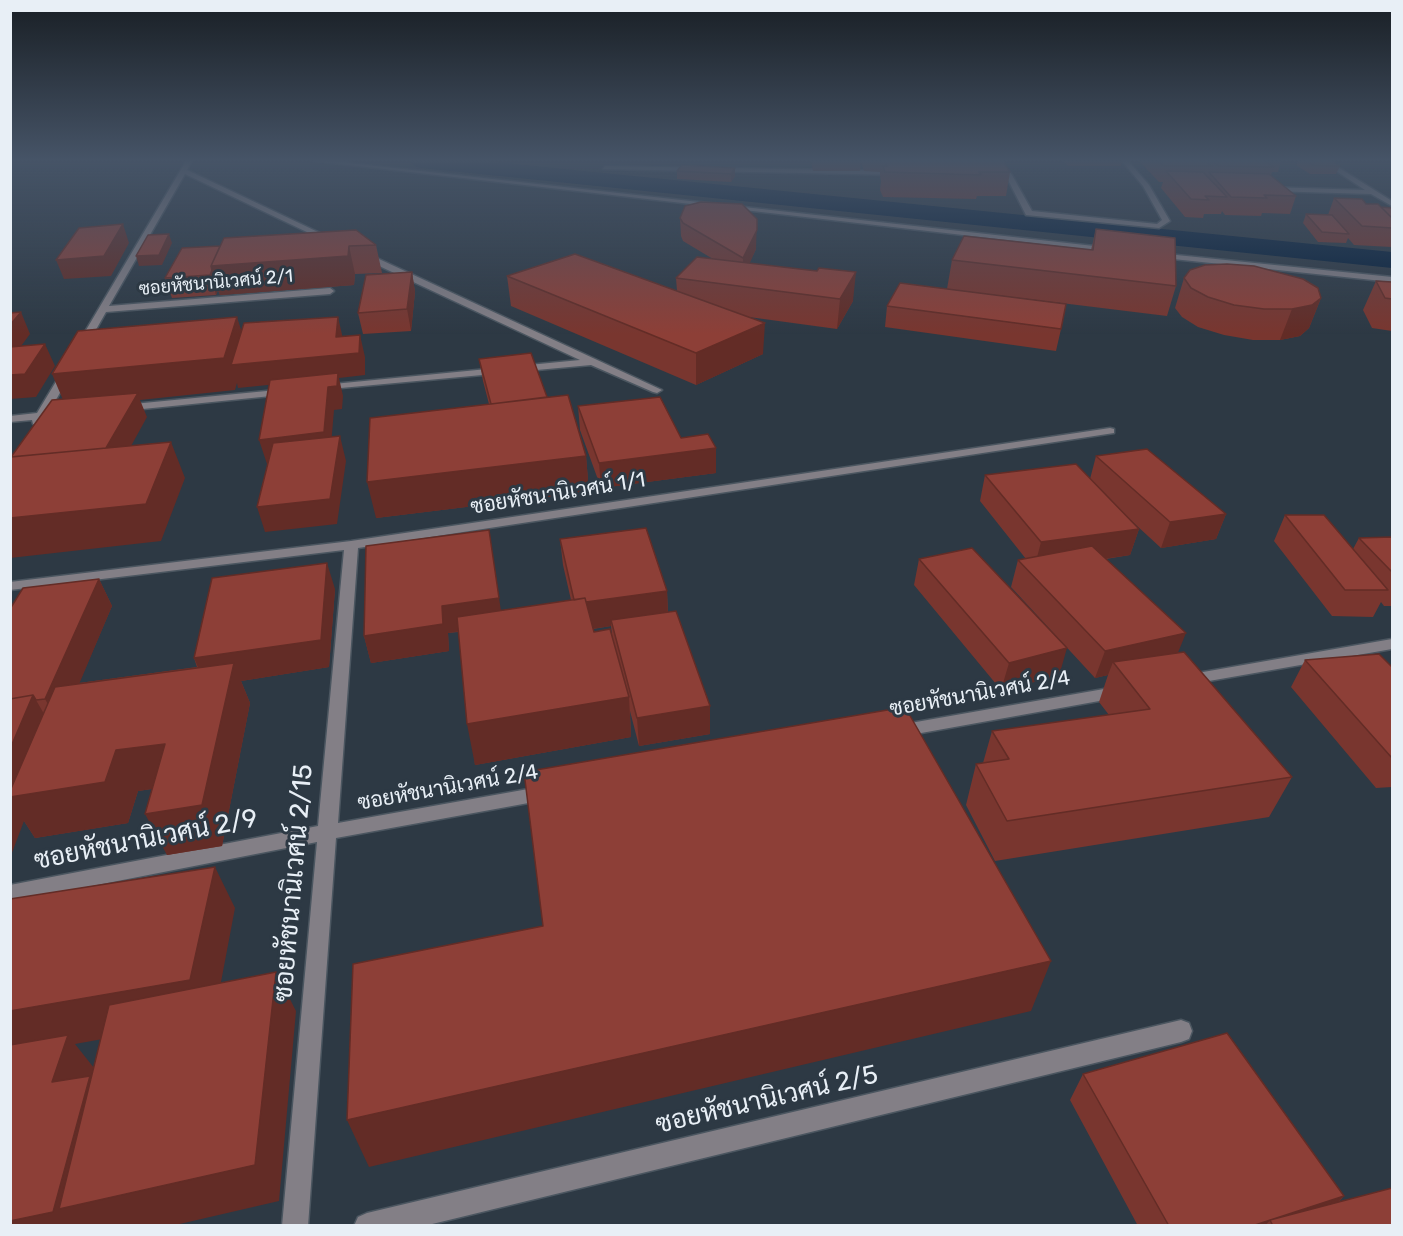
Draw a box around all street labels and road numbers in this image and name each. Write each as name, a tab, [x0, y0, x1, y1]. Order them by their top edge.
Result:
street label: ซอยหัชนานิเวศน์ 2/1	[138, 266, 294, 300]
street label: ซอยหัชนานิเวศน์ 1/1	[469, 468, 647, 520]
street label: ซอยหัชนานิเวศน์ 2/4	[888, 666, 1072, 722]
street label: ซอยหัชนานิเวศน์ 2/4	[356, 760, 540, 816]
street label: ซอยหัชนานิเวศน์ 2/15	[268, 763, 320, 1003]
street label: ซอยหัชนานิเวศน์ 2/9	[31, 803, 261, 877]
street label: ซอยหัชนานิเวศน์ 2/5	[653, 1059, 881, 1141]

